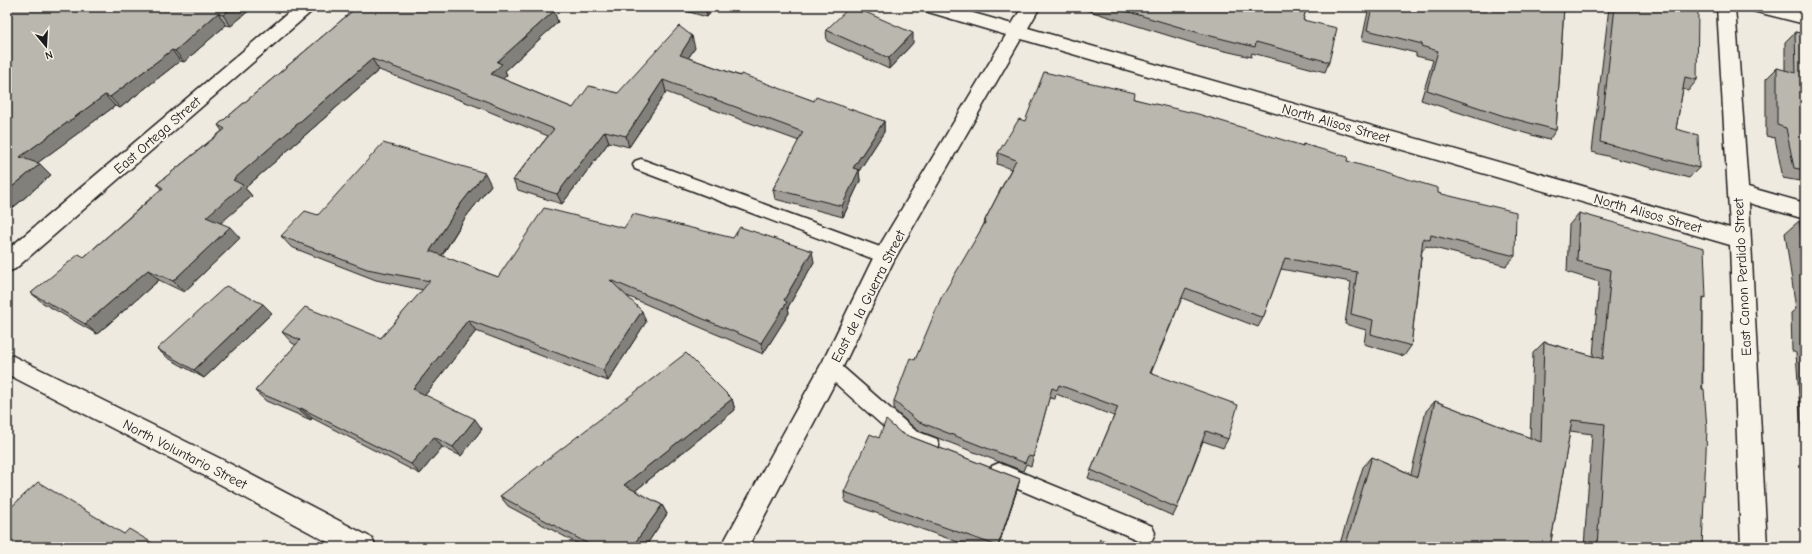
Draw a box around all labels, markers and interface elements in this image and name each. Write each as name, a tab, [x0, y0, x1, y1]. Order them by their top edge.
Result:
north arrow	[26, 26, 66, 66]
text: N	[44, 48, 54, 62]
street label: East Ortega Street	[110, 92, 205, 178]
street label: North Alisos Street	[1280, 100, 1393, 147]
street label: North Alisos Street	[1592, 190, 1705, 237]
street label: East Canon Perdido Street	[1730, 197, 1755, 356]
street label: East de la Guerra Street	[828, 226, 910, 365]
street label: North Voluntario Street	[120, 416, 251, 494]

